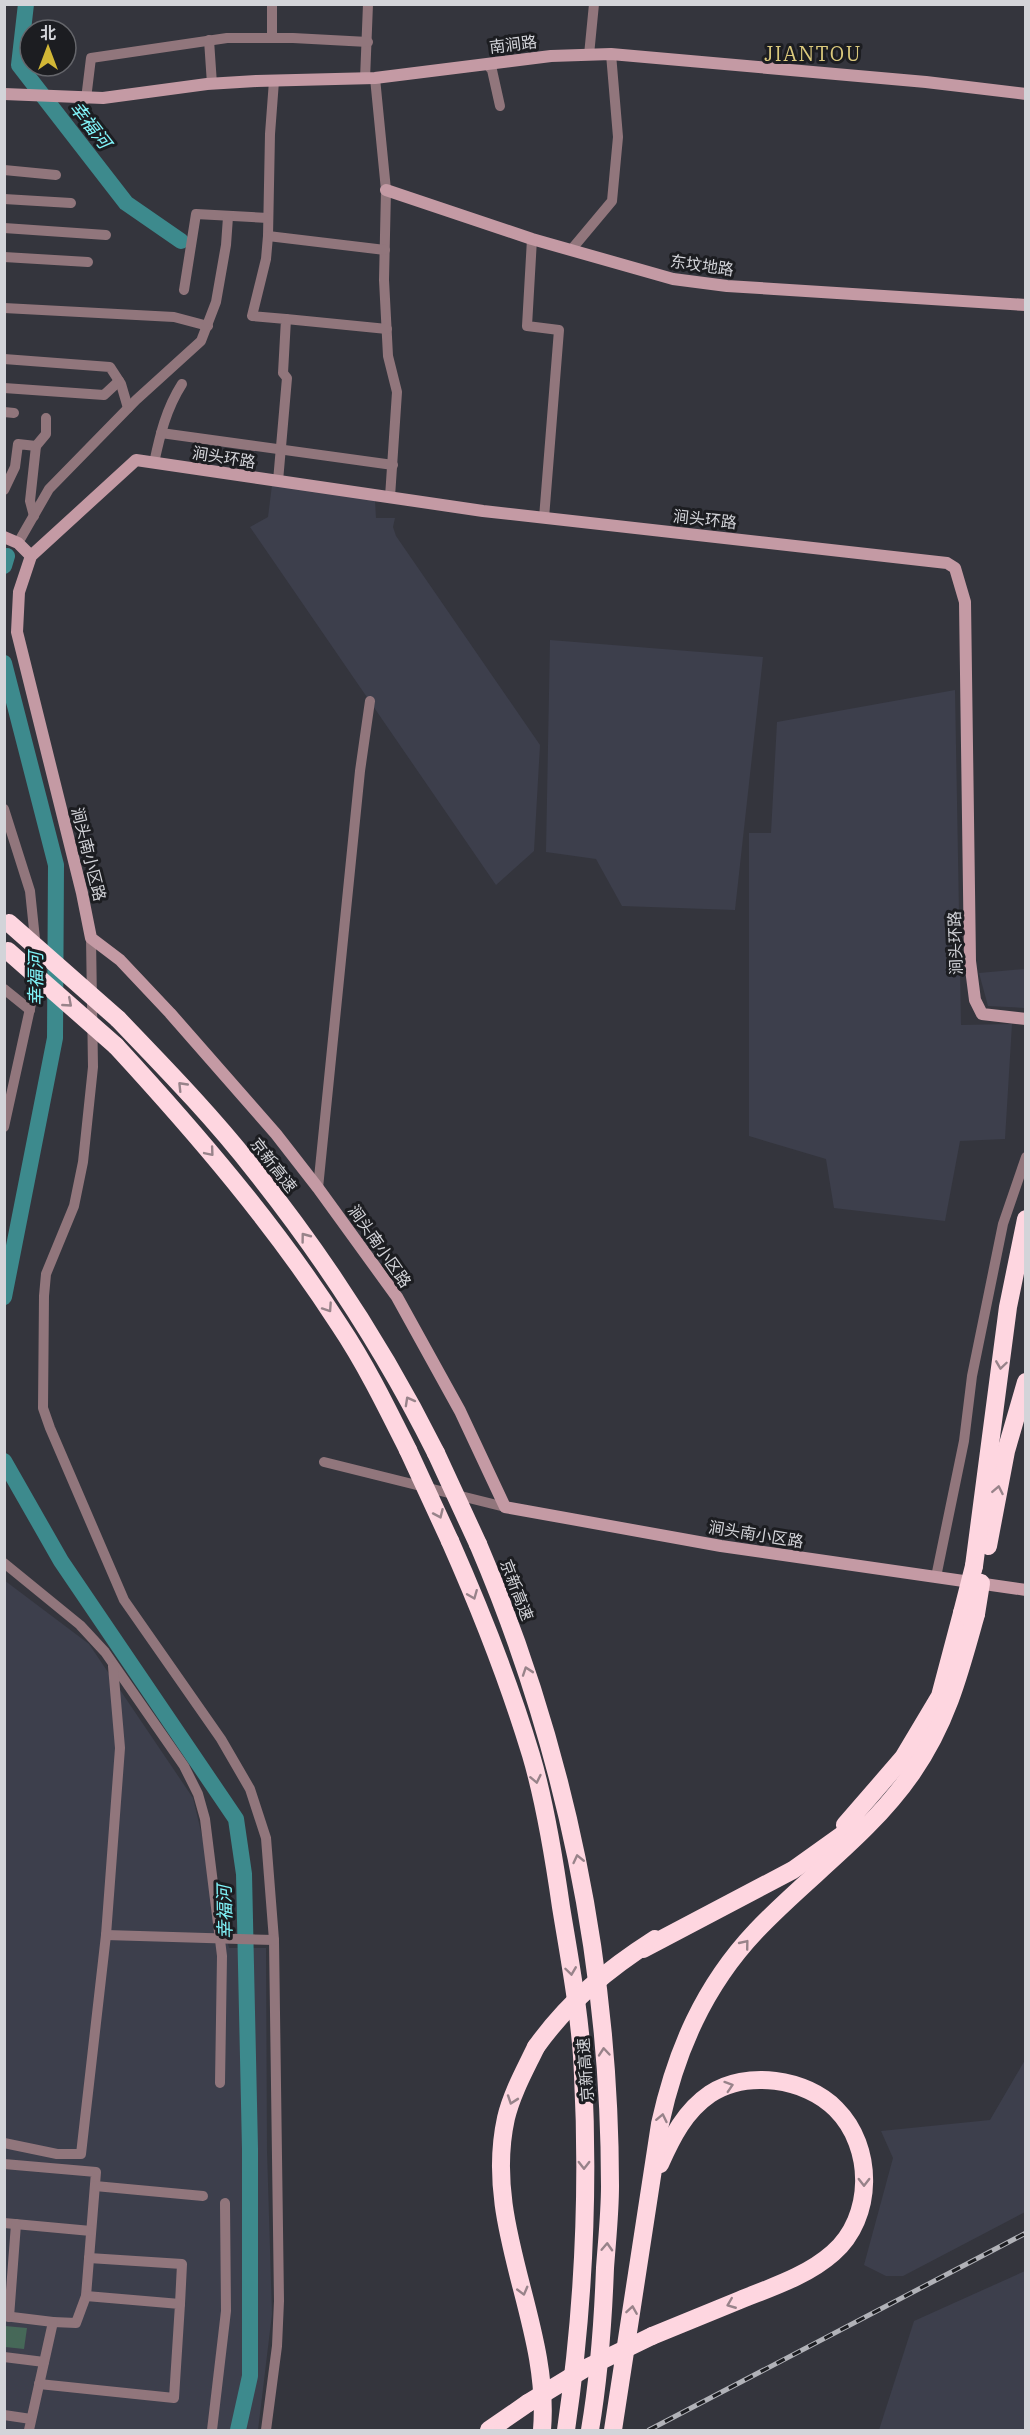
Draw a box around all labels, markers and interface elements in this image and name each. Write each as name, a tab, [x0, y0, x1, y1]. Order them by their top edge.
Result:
north arrow	[18, 18, 78, 78]
text: 北	[40, 23, 56, 43]
street label: 南涧路	[488, 31, 538, 57]
district label: JIANTOU	[764, 40, 862, 67]
water label: 幸福河	[65, 96, 118, 155]
street label: 东坟地路	[669, 251, 735, 279]
street label: 涧头环路	[191, 442, 257, 472]
street label: 涧头环路	[672, 506, 738, 532]
street label: 涧头南小区路	[68, 805, 110, 903]
street label: 涧头环路	[944, 911, 966, 975]
water label: 幸福河	[24, 949, 47, 1006]
one-way arrow	[61, 996, 71, 1007]
one-way arrow	[178, 1082, 189, 1093]
street label: 京新高速	[246, 1134, 302, 1196]
one-way arrow	[203, 1145, 214, 1156]
street label: 涧头南小区路	[344, 1201, 416, 1291]
one-way arrow	[301, 1232, 312, 1243]
one-way arrow	[321, 1301, 332, 1312]
one-way arrow	[995, 1360, 1007, 1370]
one-way arrow	[405, 1397, 417, 1407]
one-way arrow	[991, 1485, 1004, 1495]
one-way arrow	[431, 1508, 443, 1519]
street label: 涧头南小区路	[707, 1517, 805, 1551]
street label: 京新高速	[496, 1557, 538, 1623]
one-way arrow	[466, 1588, 478, 1599]
one-way arrow	[521, 1666, 534, 1677]
one-way arrow	[529, 1774, 542, 1784]
one-way arrow	[572, 1854, 585, 1864]
water label: 幸福河	[212, 1882, 236, 1939]
one-way arrow	[738, 1940, 749, 1951]
one-way arrow	[565, 1966, 577, 1975]
street label: 京新高速	[573, 2037, 597, 2103]
one-way arrow	[598, 2048, 611, 2057]
one-way arrow	[723, 2081, 734, 2094]
one-way arrow	[507, 2094, 520, 2105]
one-way arrow	[655, 2113, 668, 2123]
one-way arrow	[578, 2161, 590, 2170]
one-way arrow	[858, 2177, 870, 2186]
one-way arrow	[600, 2242, 613, 2251]
one-way arrow	[516, 2285, 528, 2296]
one-way arrow	[726, 2297, 737, 2309]
one-way arrow	[625, 2306, 637, 2315]

